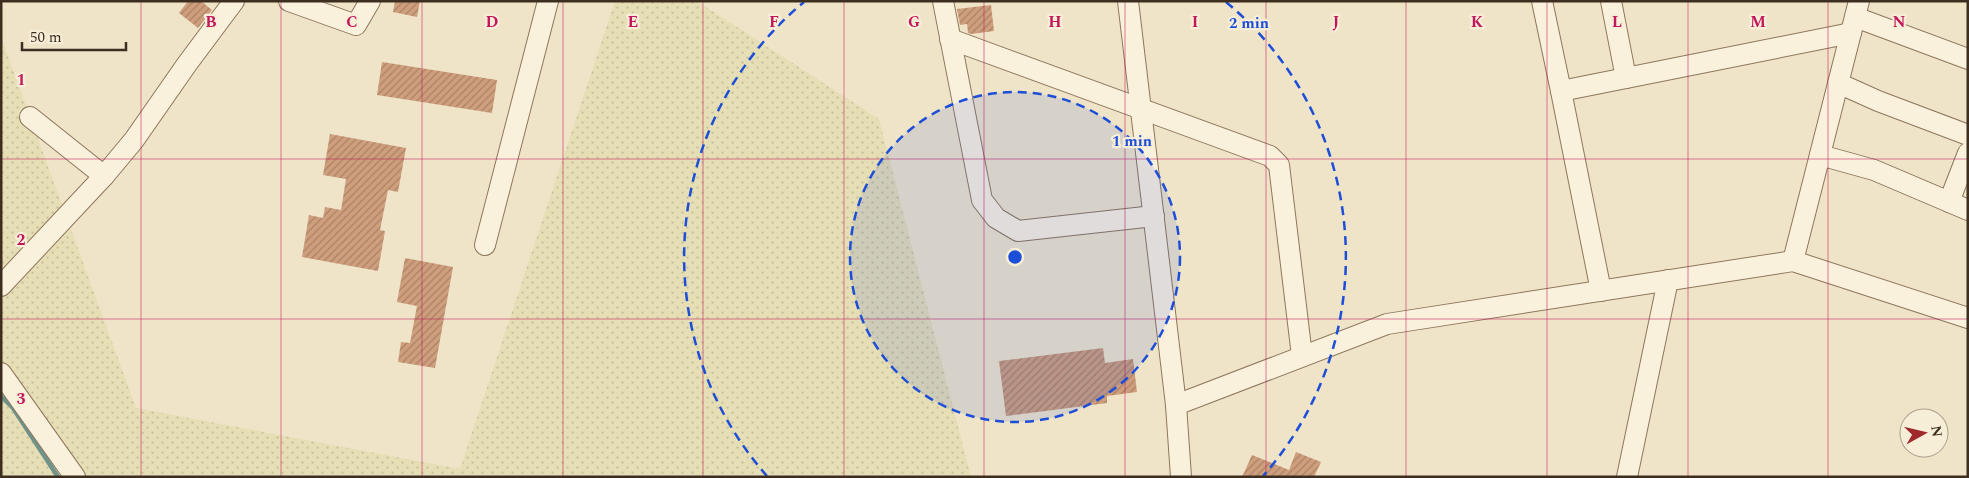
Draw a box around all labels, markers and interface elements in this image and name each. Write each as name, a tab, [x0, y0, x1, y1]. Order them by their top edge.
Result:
text: B	[205, 10, 217, 34]
text: C	[346, 10, 358, 34]
text: D	[486, 10, 499, 34]
text: E	[628, 10, 638, 34]
text: F	[769, 10, 779, 34]
text: G	[908, 10, 920, 34]
text: H	[1048, 10, 1062, 34]
text: I	[1192, 10, 1198, 34]
text: J	[1333, 10, 1340, 34]
text: K	[1471, 10, 1484, 34]
text: L	[1612, 10, 1622, 34]
text: M	[1750, 10, 1766, 34]
text: N	[1892, 10, 1906, 34]
text: 2 min	[1229, 12, 1269, 35]
scale bar	[22, 20, 126, 52]
text: 50 m	[30, 26, 62, 49]
text: 1	[17, 68, 25, 92]
text: 1 min	[1112, 130, 1152, 153]
text: 2	[17, 228, 26, 252]
centre of rings	[1006, 248, 1024, 266]
text: 3	[17, 387, 26, 411]
north arrow	[1899, 408, 1949, 458]
text: N	[1925, 424, 1948, 438]

